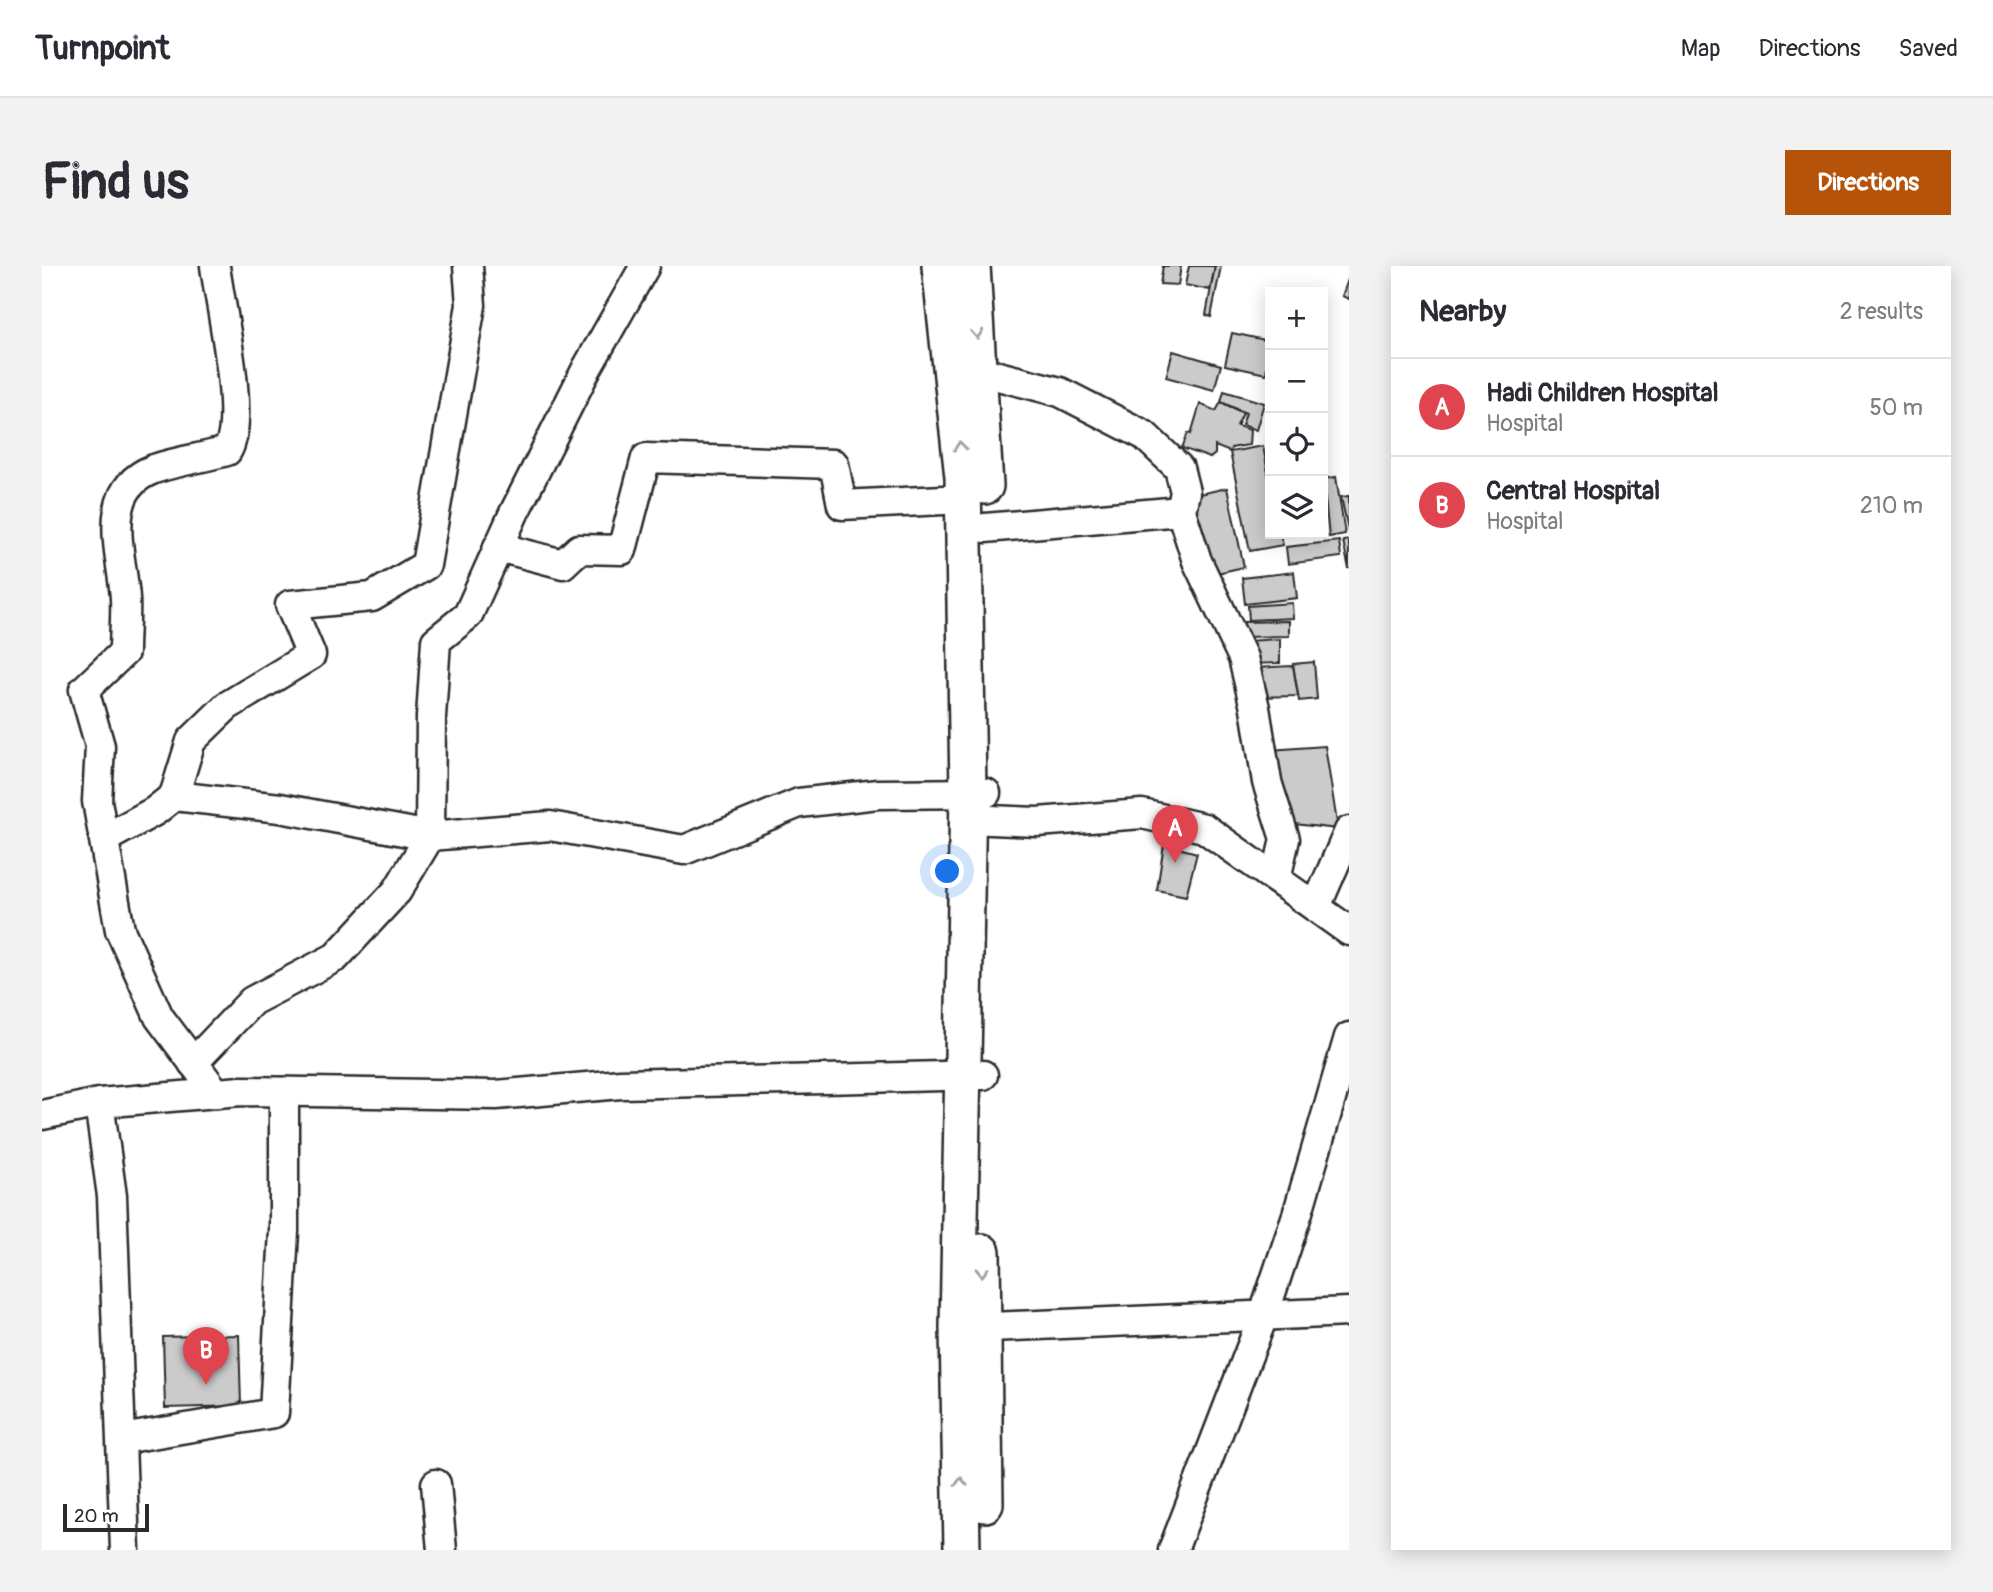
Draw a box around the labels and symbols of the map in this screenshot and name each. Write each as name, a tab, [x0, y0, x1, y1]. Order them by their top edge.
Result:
one-way arrow	[969, 329, 984, 340]
one-way arrow	[953, 440, 968, 451]
pin: A	[1152, 805, 1198, 863]
your location	[930, 854, 964, 888]
one-way arrow	[974, 1267, 990, 1277]
pin: B	[183, 1327, 229, 1385]
one-way arrow	[953, 1476, 968, 1487]
scale bar	[63, 1501, 149, 1533]

